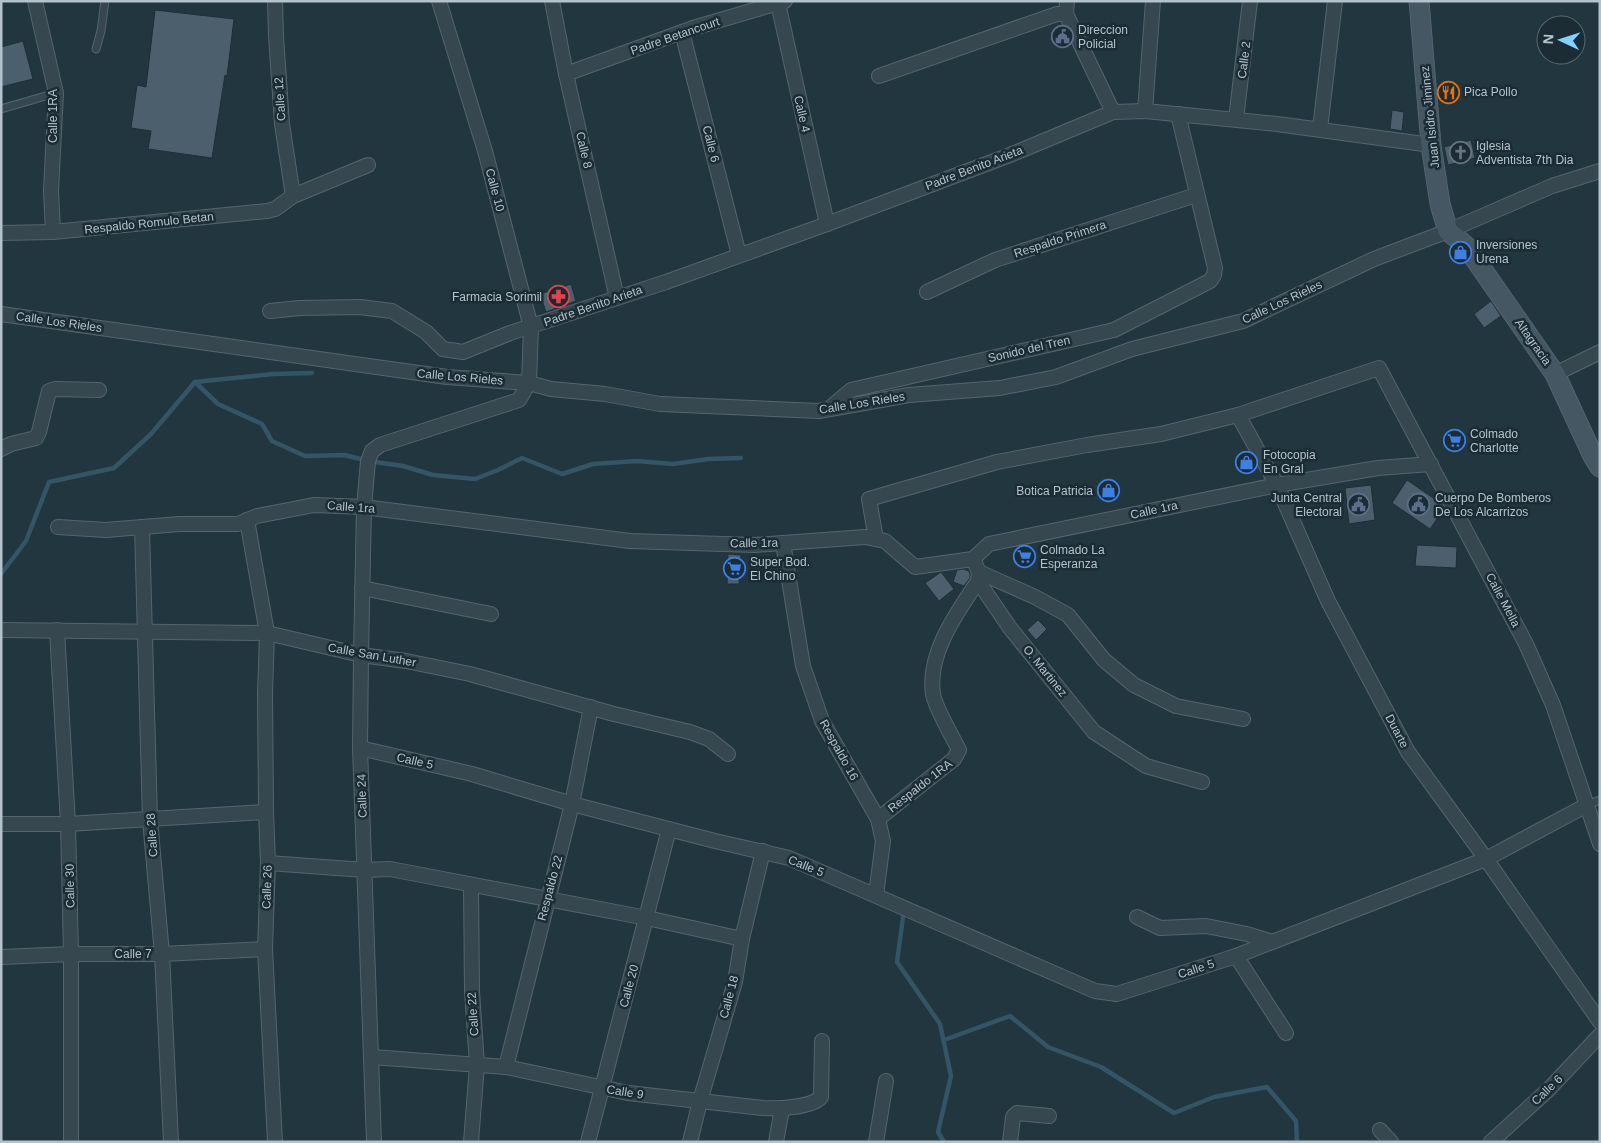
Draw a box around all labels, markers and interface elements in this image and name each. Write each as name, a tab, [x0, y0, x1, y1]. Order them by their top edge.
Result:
street label: Padre Betancourt	[629, 14, 722, 58]
north arrow	[1536, 15, 1586, 65]
place label: Direccion Policial	[1078, 23, 1128, 51]
public building icon: Direccion Policial	[1050, 25, 1074, 49]
text: N	[1540, 33, 1556, 45]
street label: Calle 2	[1235, 40, 1253, 79]
street label: Juan Isidro Jiminez	[1418, 65, 1442, 169]
street label: Calle 12	[271, 76, 289, 121]
restaurant icon: Pica Pollo	[1436, 80, 1460, 104]
place label: Pica Pollo	[1464, 85, 1518, 99]
street label: Calle 1RA	[46, 89, 60, 143]
street label: Calle 4	[791, 94, 813, 134]
street label: Calle 6	[700, 124, 722, 164]
street label: Calle 8	[573, 130, 595, 170]
place label: Iglesia Adventista 7th Dia	[1476, 139, 1574, 167]
church icon: Iglesia Adventista 7th Dia	[1448, 141, 1472, 165]
street label: Padre Benito Arieta	[923, 143, 1025, 193]
street label: Calle 10	[483, 167, 508, 213]
street label: Respaldo Romulo Betan	[84, 209, 214, 237]
street label: Respaldo Primera	[1012, 217, 1108, 260]
place label: Inversiones Urena	[1476, 238, 1537, 266]
shop icon: Inversiones Urena	[1448, 240, 1472, 264]
street label: Calle Los Rieles	[1240, 277, 1324, 327]
street label: Padre Benito Arieta	[542, 282, 644, 329]
pharmacy icon: Farmacia Sorimil	[546, 285, 570, 309]
place label: Farmacia Sorimil	[452, 290, 542, 304]
street label: Calle Los Rieles	[15, 309, 103, 335]
street label: Altagracia	[1512, 316, 1554, 368]
street label: Sonido del Tren	[986, 333, 1072, 365]
street label: Calle Los Rieles	[416, 366, 504, 388]
street label: Calle Los Rieles	[818, 389, 906, 417]
place label: Colmado Charlotte	[1470, 427, 1519, 455]
supermarket icon: Colmado Charlotte	[1442, 429, 1466, 453]
place label: Fotocopia En Gral	[1263, 448, 1316, 476]
shop icon: Fotocopia En Gral	[1235, 450, 1259, 474]
shop icon: Botica Patricia	[1097, 479, 1121, 503]
place label: Botica Patricia	[1016, 484, 1093, 498]
place label: Junta Central Electoral	[1271, 491, 1342, 519]
place label: Cuerpo De Bomberos De Los Alcarrizos	[1435, 491, 1551, 519]
public building icon: Junta Central Electoral	[1346, 493, 1370, 517]
public building icon: Cuerpo De Bomberos De Los Alcarrizos	[1407, 493, 1431, 517]
street label: Calle 1ra	[327, 498, 376, 516]
street label: Calle 1ra	[1129, 498, 1179, 522]
street label: Calle 1ra	[730, 536, 778, 550]
place label: Colmado La Esperanza	[1040, 543, 1105, 571]
supermarket icon: Colmado La Esperanza	[1012, 545, 1036, 569]
place label: Super Bod. El Chino	[750, 555, 810, 583]
supermarket icon: Super Bod. El Chino	[722, 557, 746, 581]
street label: Calle Mella	[1483, 571, 1523, 630]
street label: Calle San Luther	[327, 640, 417, 670]
street label: O. Martinez	[1020, 642, 1070, 700]
street label: Duarte	[1382, 712, 1412, 750]
street label: Respaldo 16	[817, 717, 862, 783]
street label: Calle 5	[395, 750, 435, 772]
street label: Respaldo 1RA	[885, 757, 955, 815]
street label: Calle 24	[354, 773, 370, 818]
street label: Calle 28	[143, 812, 161, 857]
street label: Respaldo 22	[535, 853, 566, 922]
street label: Calle 5	[786, 853, 826, 880]
street label: Calle 30	[63, 864, 77, 908]
street label: Calle 26	[259, 864, 275, 909]
street label: Calle 7	[114, 947, 152, 961]
street label: Calle 5	[1176, 956, 1216, 981]
street label: Calle 20	[617, 963, 642, 1009]
street label: Calle 18	[717, 974, 742, 1020]
street label: Calle 22	[464, 991, 482, 1036]
street label: Calle 6	[1529, 1072, 1566, 1108]
street label: Calle 9	[605, 1082, 645, 1102]

